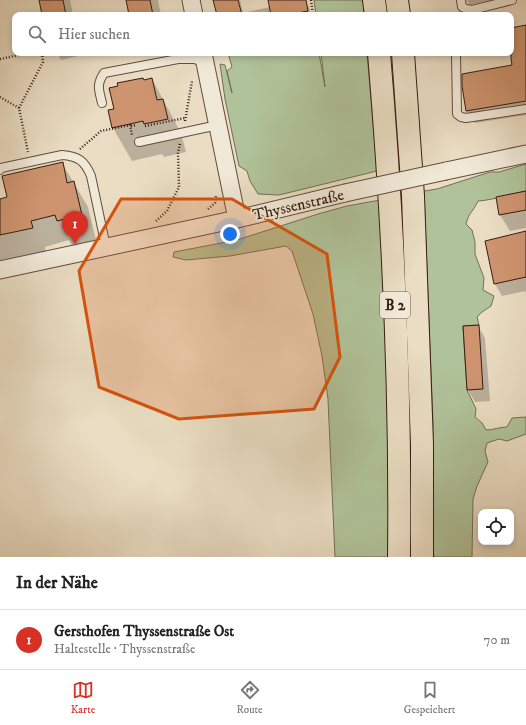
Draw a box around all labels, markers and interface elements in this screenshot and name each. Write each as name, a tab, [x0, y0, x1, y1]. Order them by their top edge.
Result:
search box	[12, 12, 514, 56]
icon: search	[26, 23, 48, 45]
text: Hier suchen	[58, 25, 130, 44]
street label: Thyssenstraße	[251, 185, 346, 225]
pin: 1	[62, 211, 88, 244]
your location	[220, 224, 240, 244]
road number: B 2	[380, 292, 410, 318]
map controls	[478, 509, 514, 545]
button: locate	[478, 509, 514, 545]
text: In der Nähe	[16, 572, 98, 594]
text: Gersthofen Thyssenstraße Ost	[54, 622, 234, 641]
text: 1	[27, 632, 31, 648]
text: 70 m	[484, 632, 510, 648]
text: Haltestelle · Thyssenstraße	[54, 641, 195, 657]
tab: Karte	[71, 679, 95, 717]
tab: Route	[237, 679, 263, 717]
tab: Gespeichert	[404, 679, 455, 717]

